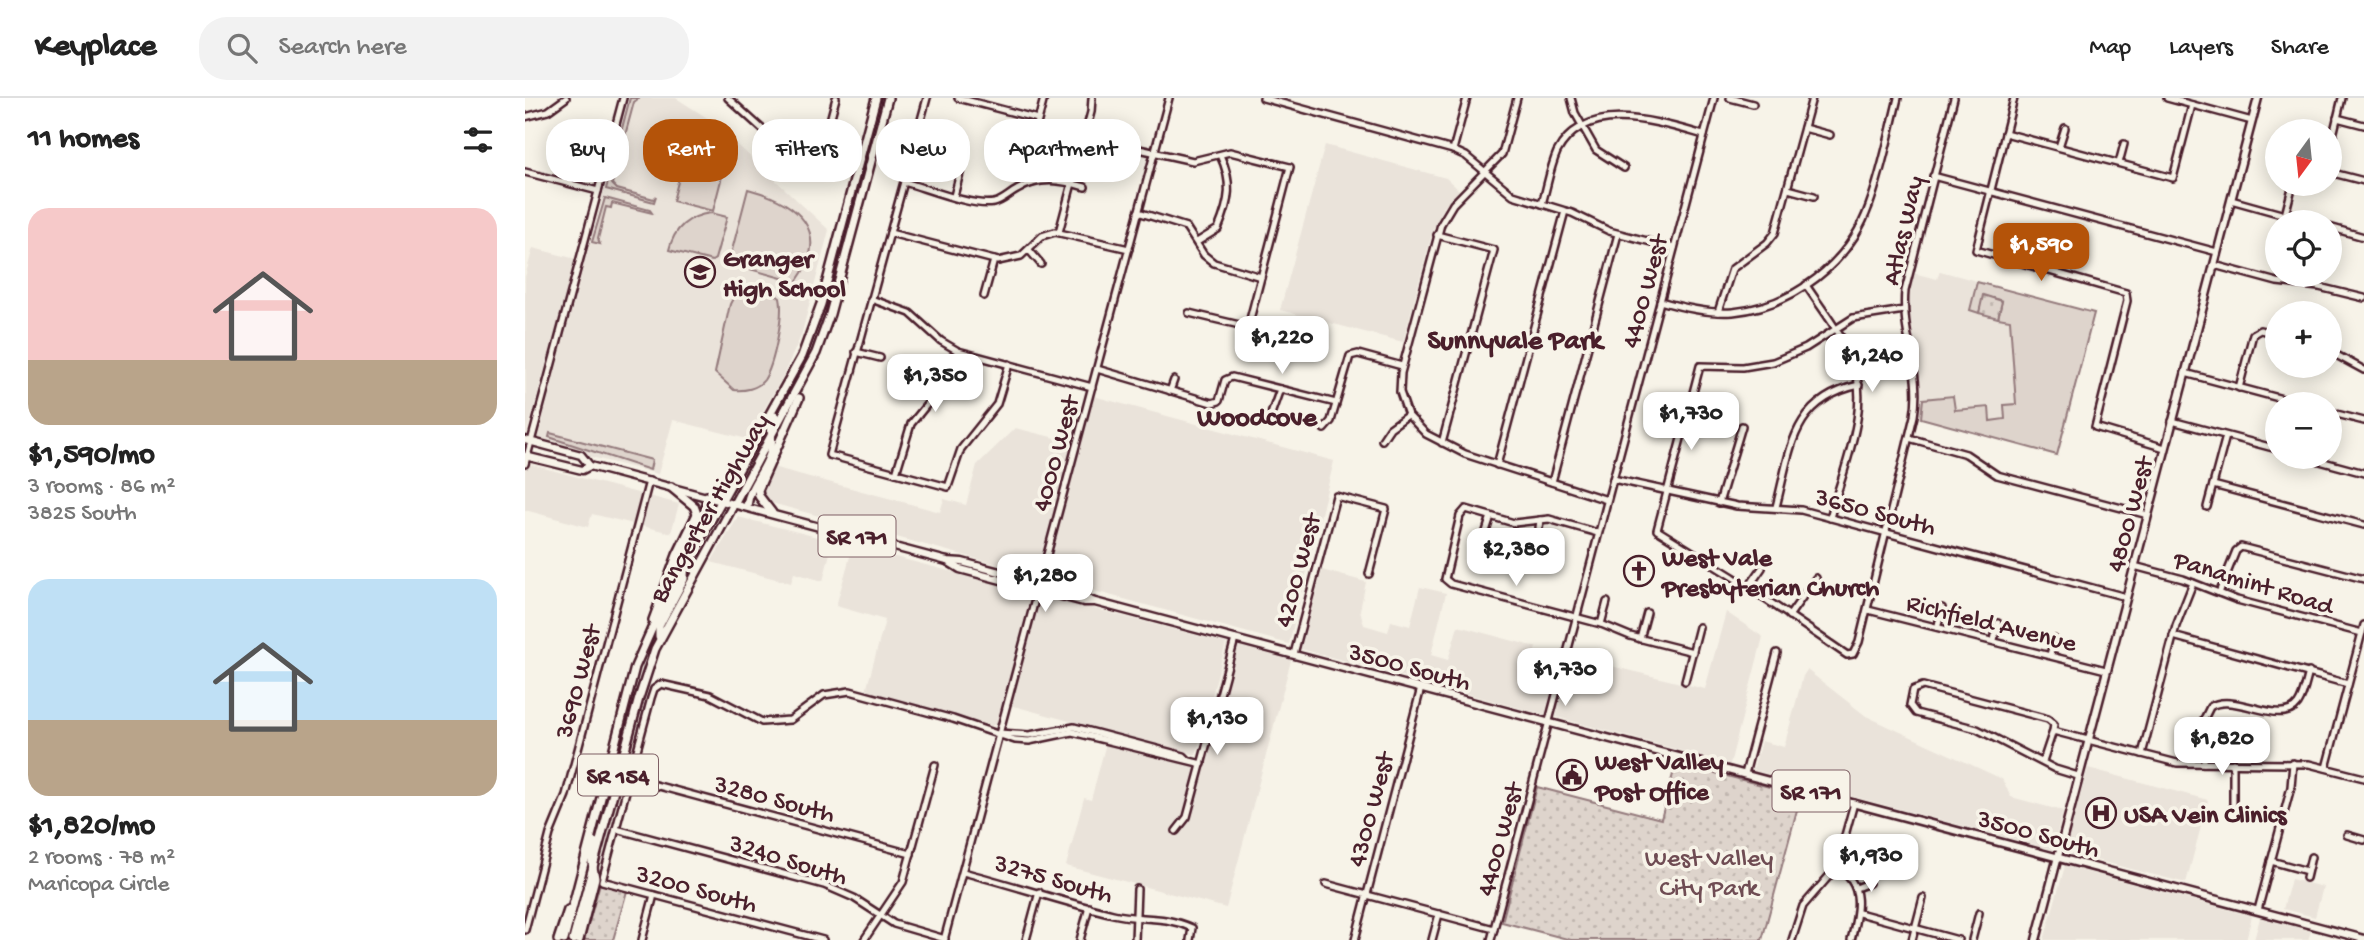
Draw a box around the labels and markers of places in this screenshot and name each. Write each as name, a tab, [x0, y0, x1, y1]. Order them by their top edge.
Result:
pin: $1,590	[1984, 223, 2098, 283]
place label: Granger High School	[723, 246, 846, 307]
school or university icon: Granger High School	[683, 255, 717, 289]
pin: $1,220	[1225, 316, 1339, 376]
pin: $1,240	[1815, 334, 1929, 394]
pin: $1,350	[878, 354, 992, 414]
pin: $1,730	[1634, 392, 1748, 452]
pin: $2,380	[1459, 528, 1573, 588]
place label: West Vale Presbyterian Church	[1660, 545, 1879, 606]
pin: $1,280	[988, 554, 1102, 614]
church icon: West Vale Presbyterian Church	[1622, 554, 1656, 588]
pin: $1,730	[1508, 648, 1622, 708]
pin: $1,130	[1160, 698, 1274, 757]
pin: $1,820	[2165, 718, 2279, 777]
place label: West Valley Post Office	[1593, 749, 1724, 810]
public building icon: West Valley Post Office	[1555, 758, 1589, 792]
hospital icon: USA Vein Clinics	[2084, 796, 2118, 830]
place label: USA Vein Clinics	[2124, 802, 2288, 833]
pin: $1,930	[1814, 834, 1928, 894]

